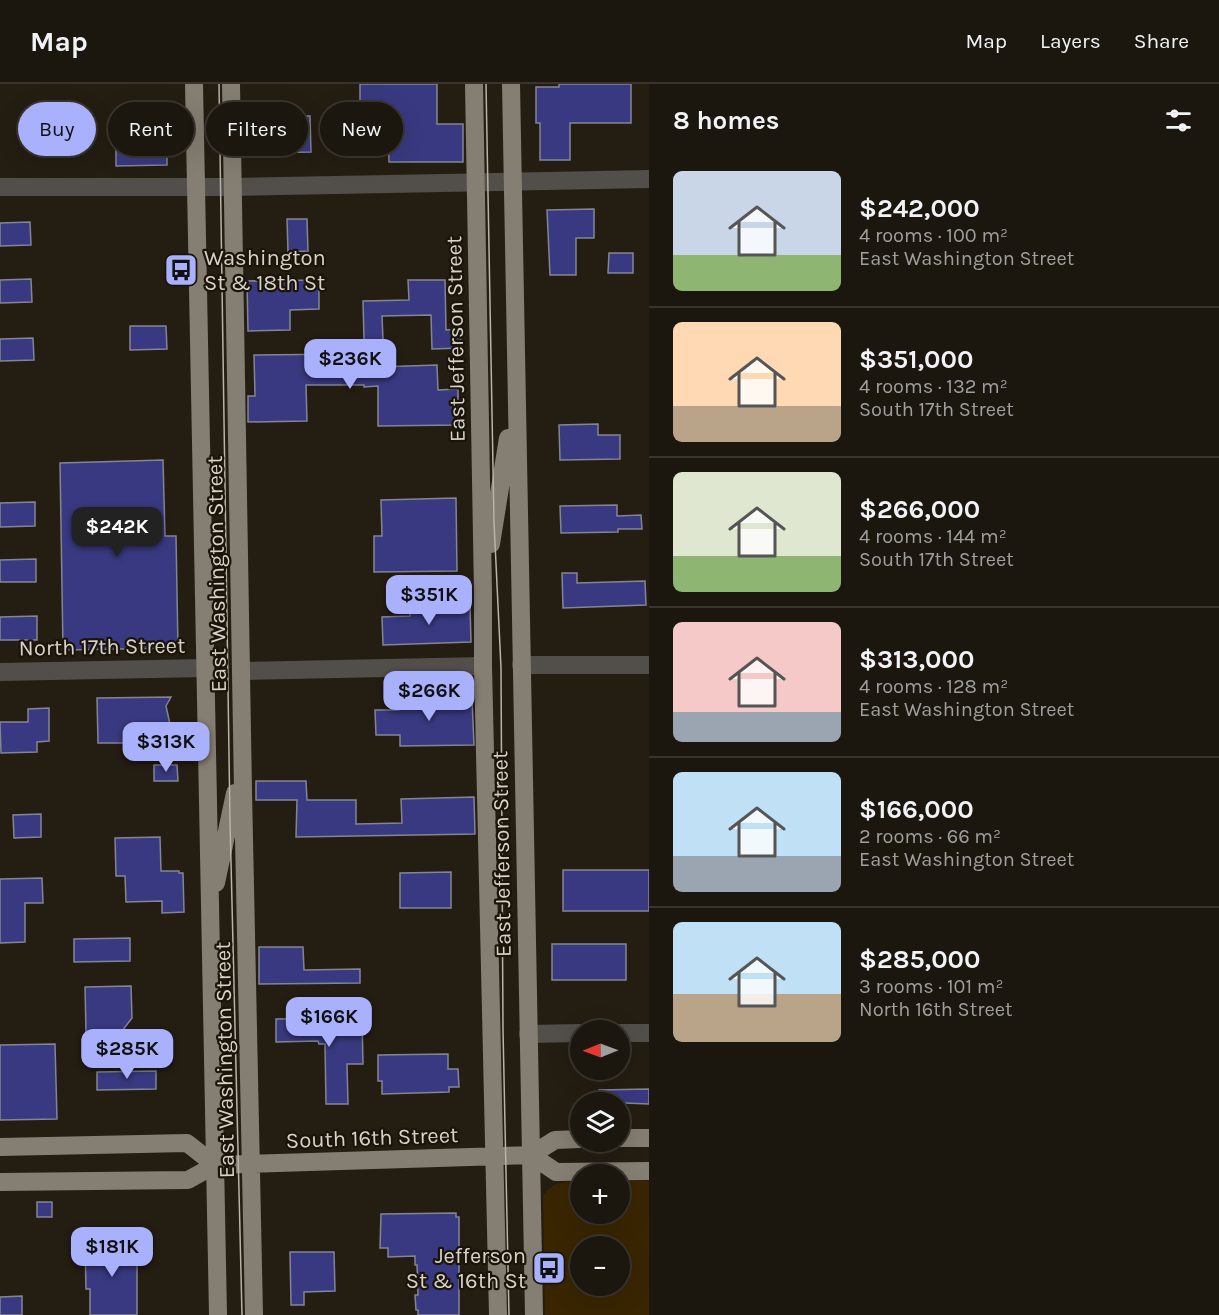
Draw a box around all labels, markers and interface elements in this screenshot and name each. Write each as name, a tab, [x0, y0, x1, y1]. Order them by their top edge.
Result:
text: Map	[30, 25, 88, 58]
text: Map	[965, 29, 1007, 53]
text: Layers	[1040, 29, 1101, 53]
text: Share	[1134, 29, 1189, 53]
chip: Buy	[18, 102, 96, 156]
chip: Rent	[108, 102, 194, 156]
chip: Filters	[206, 102, 308, 156]
chip: New	[320, 102, 403, 156]
icon: filters	[1162, 104, 1195, 137]
text: 8 homes	[673, 105, 779, 136]
text: $242,000	[859, 193, 980, 224]
icon: home	[721, 195, 793, 267]
text: 4 rooms · 100 m²	[859, 224, 1008, 247]
street label: East Jefferson Street	[441, 236, 471, 442]
place label: Washington St & 18th St	[204, 245, 326, 296]
text: East Washington Street	[859, 247, 1074, 270]
bus stop icon: Washington St & 18th St	[163, 252, 199, 288]
pin: $236K	[308, 339, 392, 390]
text: $351,000	[859, 344, 973, 375]
icon: home	[721, 346, 793, 418]
text: $236K	[318, 347, 382, 370]
text: 4 rooms · 132 m²	[859, 375, 1008, 398]
text: South 17th Street	[859, 398, 1014, 421]
street label: East Washington Street	[202, 455, 232, 693]
text: $266,000	[859, 494, 980, 525]
icon: home	[721, 496, 793, 568]
pin: $242K	[75, 507, 159, 558]
text: $242K	[86, 515, 148, 538]
text: 4 rooms · 144 m²	[859, 525, 1007, 548]
text: South 17th Street	[859, 548, 1014, 571]
pin: $351K	[387, 575, 471, 626]
text: $351K	[400, 583, 458, 606]
street label: North 17th Street	[19, 633, 186, 661]
text: $313,000	[859, 644, 974, 675]
icon: home	[721, 646, 793, 718]
pin: $266K	[387, 671, 471, 722]
text: 4 rooms · 128 m²	[859, 675, 1008, 698]
text: $266K	[397, 679, 461, 702]
text: East Washington Street	[859, 698, 1074, 721]
pin: $313K	[124, 722, 208, 773]
text: $313K	[137, 730, 195, 753]
street label: East Jefferson Street	[487, 751, 517, 957]
text: $166,000	[859, 794, 974, 825]
icon: home	[721, 796, 793, 868]
text: 2 rooms · 66 m²	[859, 825, 1001, 848]
text: East Washington Street	[859, 848, 1074, 871]
street label: East Washington Street	[210, 941, 240, 1179]
text: $285,000	[859, 944, 981, 975]
icon: home	[721, 946, 793, 1018]
text: 3 rooms · 101 m²	[859, 975, 1004, 998]
pin: $166K	[287, 997, 371, 1048]
text: North 16th Street	[859, 998, 1012, 1021]
text: $166K	[300, 1005, 358, 1028]
north arrow	[570, 1020, 630, 1080]
map controls	[570, 1020, 630, 1296]
pin: $285K	[85, 1029, 169, 1080]
text: $285K	[95, 1037, 159, 1060]
button: layers	[570, 1092, 630, 1152]
street label: South 16th Street	[285, 1122, 459, 1154]
button: +	[570, 1164, 630, 1224]
pin: $181K	[70, 1227, 154, 1278]
text: $181K	[85, 1235, 139, 1258]
button: −	[570, 1236, 630, 1296]
place label: Jefferson St & 16th St	[406, 1243, 526, 1294]
bus stop icon: Jefferson St & 16th St	[531, 1250, 567, 1286]

